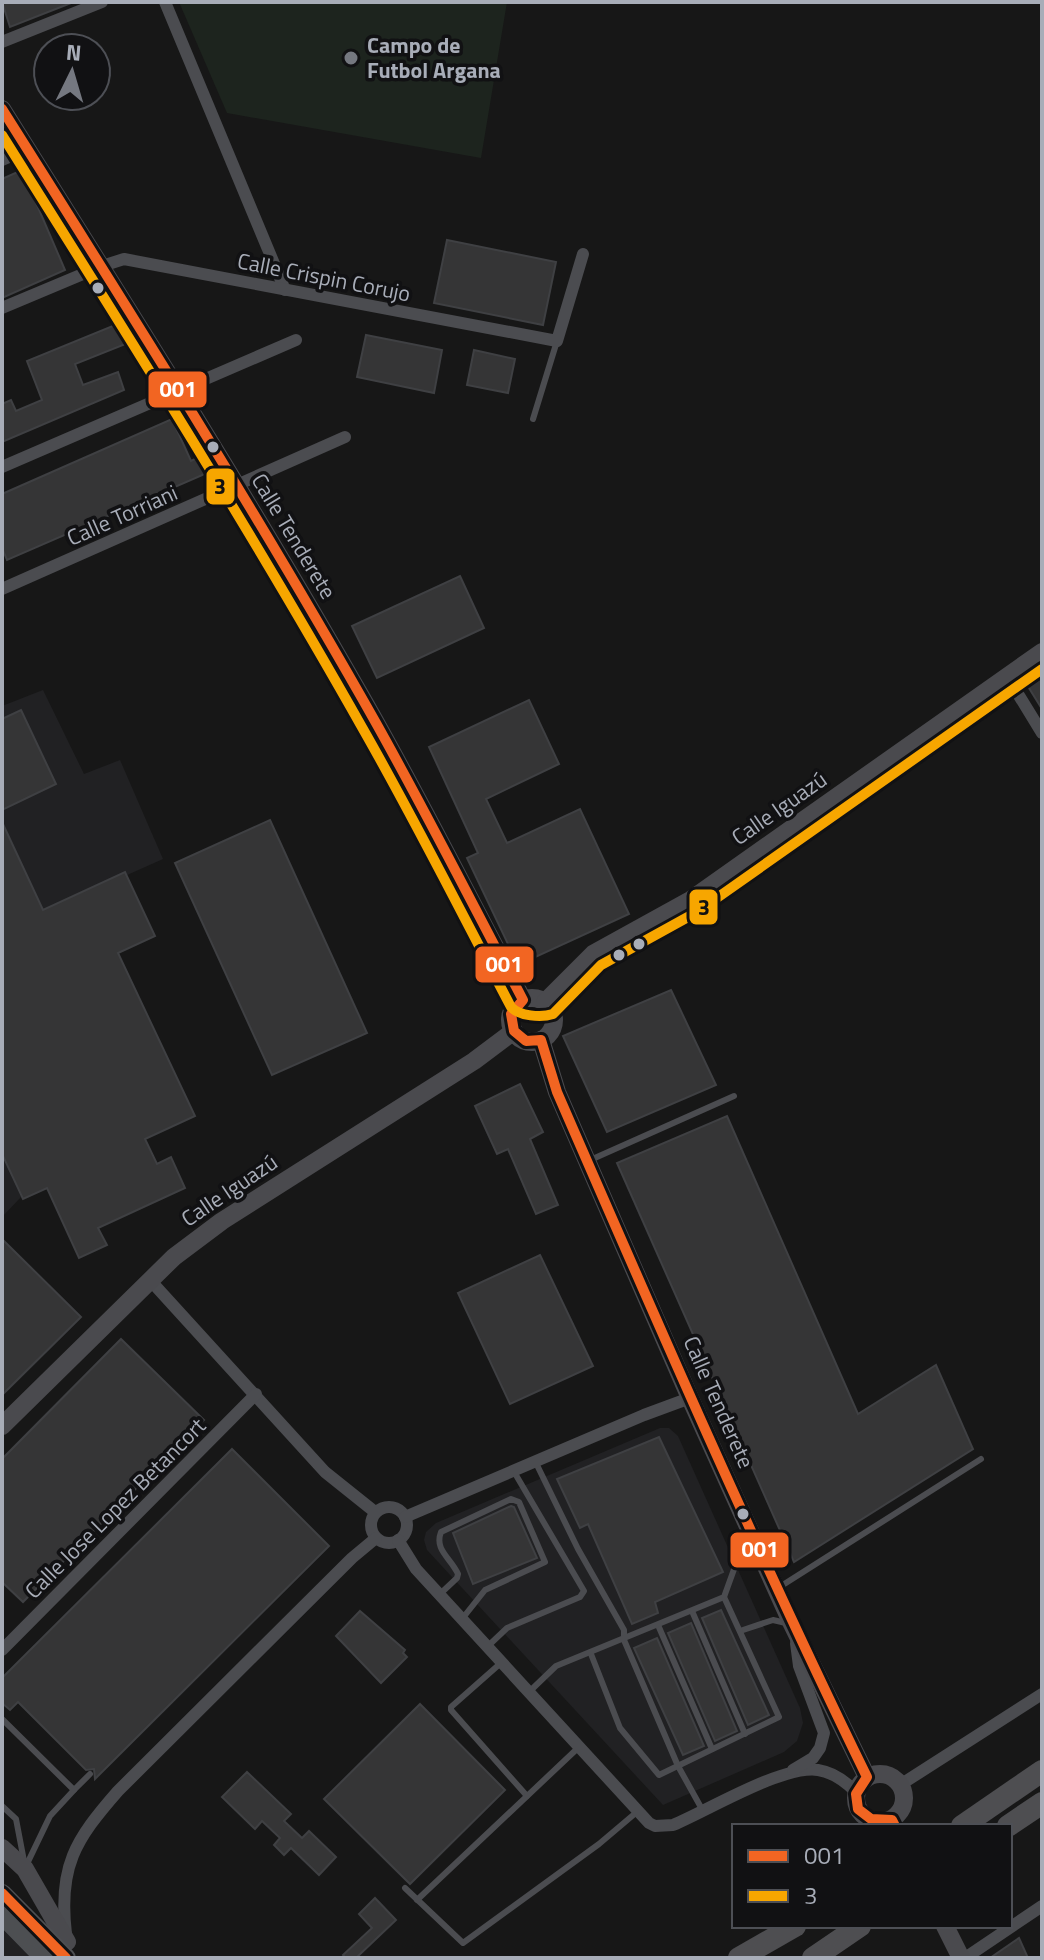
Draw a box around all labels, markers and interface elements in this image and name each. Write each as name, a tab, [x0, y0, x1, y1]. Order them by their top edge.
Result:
place label: Campo de Futbol Argana	[367, 28, 501, 87]
north arrow	[32, 32, 112, 112]
text: N	[65, 34, 83, 70]
marker: Campo de Futbol Argana	[342, 49, 360, 67]
street label: Calle Crispin Corujo	[234, 244, 414, 310]
unlabelled marker	[90, 280, 106, 296]
line badge: 001	[147, 370, 208, 409]
text: 001	[160, 372, 196, 406]
unlabelled marker	[205, 439, 221, 455]
line badge: 3	[205, 467, 236, 506]
street label: Calle Tenderete	[243, 467, 345, 605]
text: 3	[214, 469, 226, 503]
street label: Calle Torriani	[61, 475, 183, 555]
street label: Calle Iguazú	[724, 763, 834, 853]
line badge: 3	[688, 888, 719, 926]
text: 3	[698, 890, 710, 924]
unlabelled marker	[631, 936, 647, 952]
line badge: 001	[474, 945, 535, 984]
text: 001	[486, 947, 522, 981]
unlabelled marker	[611, 947, 627, 963]
street label: Calle Iguazú	[174, 1145, 284, 1235]
street label: Calle Tenderete	[675, 1330, 763, 1474]
street label: Calle Jose Lopez Betancort	[17, 1409, 214, 1606]
unlabelled marker	[735, 1506, 751, 1522]
line badge: 001	[729, 1531, 790, 1569]
text: 001	[742, 1532, 778, 1566]
legend	[732, 1824, 1012, 1928]
text: 001	[804, 1837, 844, 1873]
text: 3	[804, 1877, 817, 1913]

